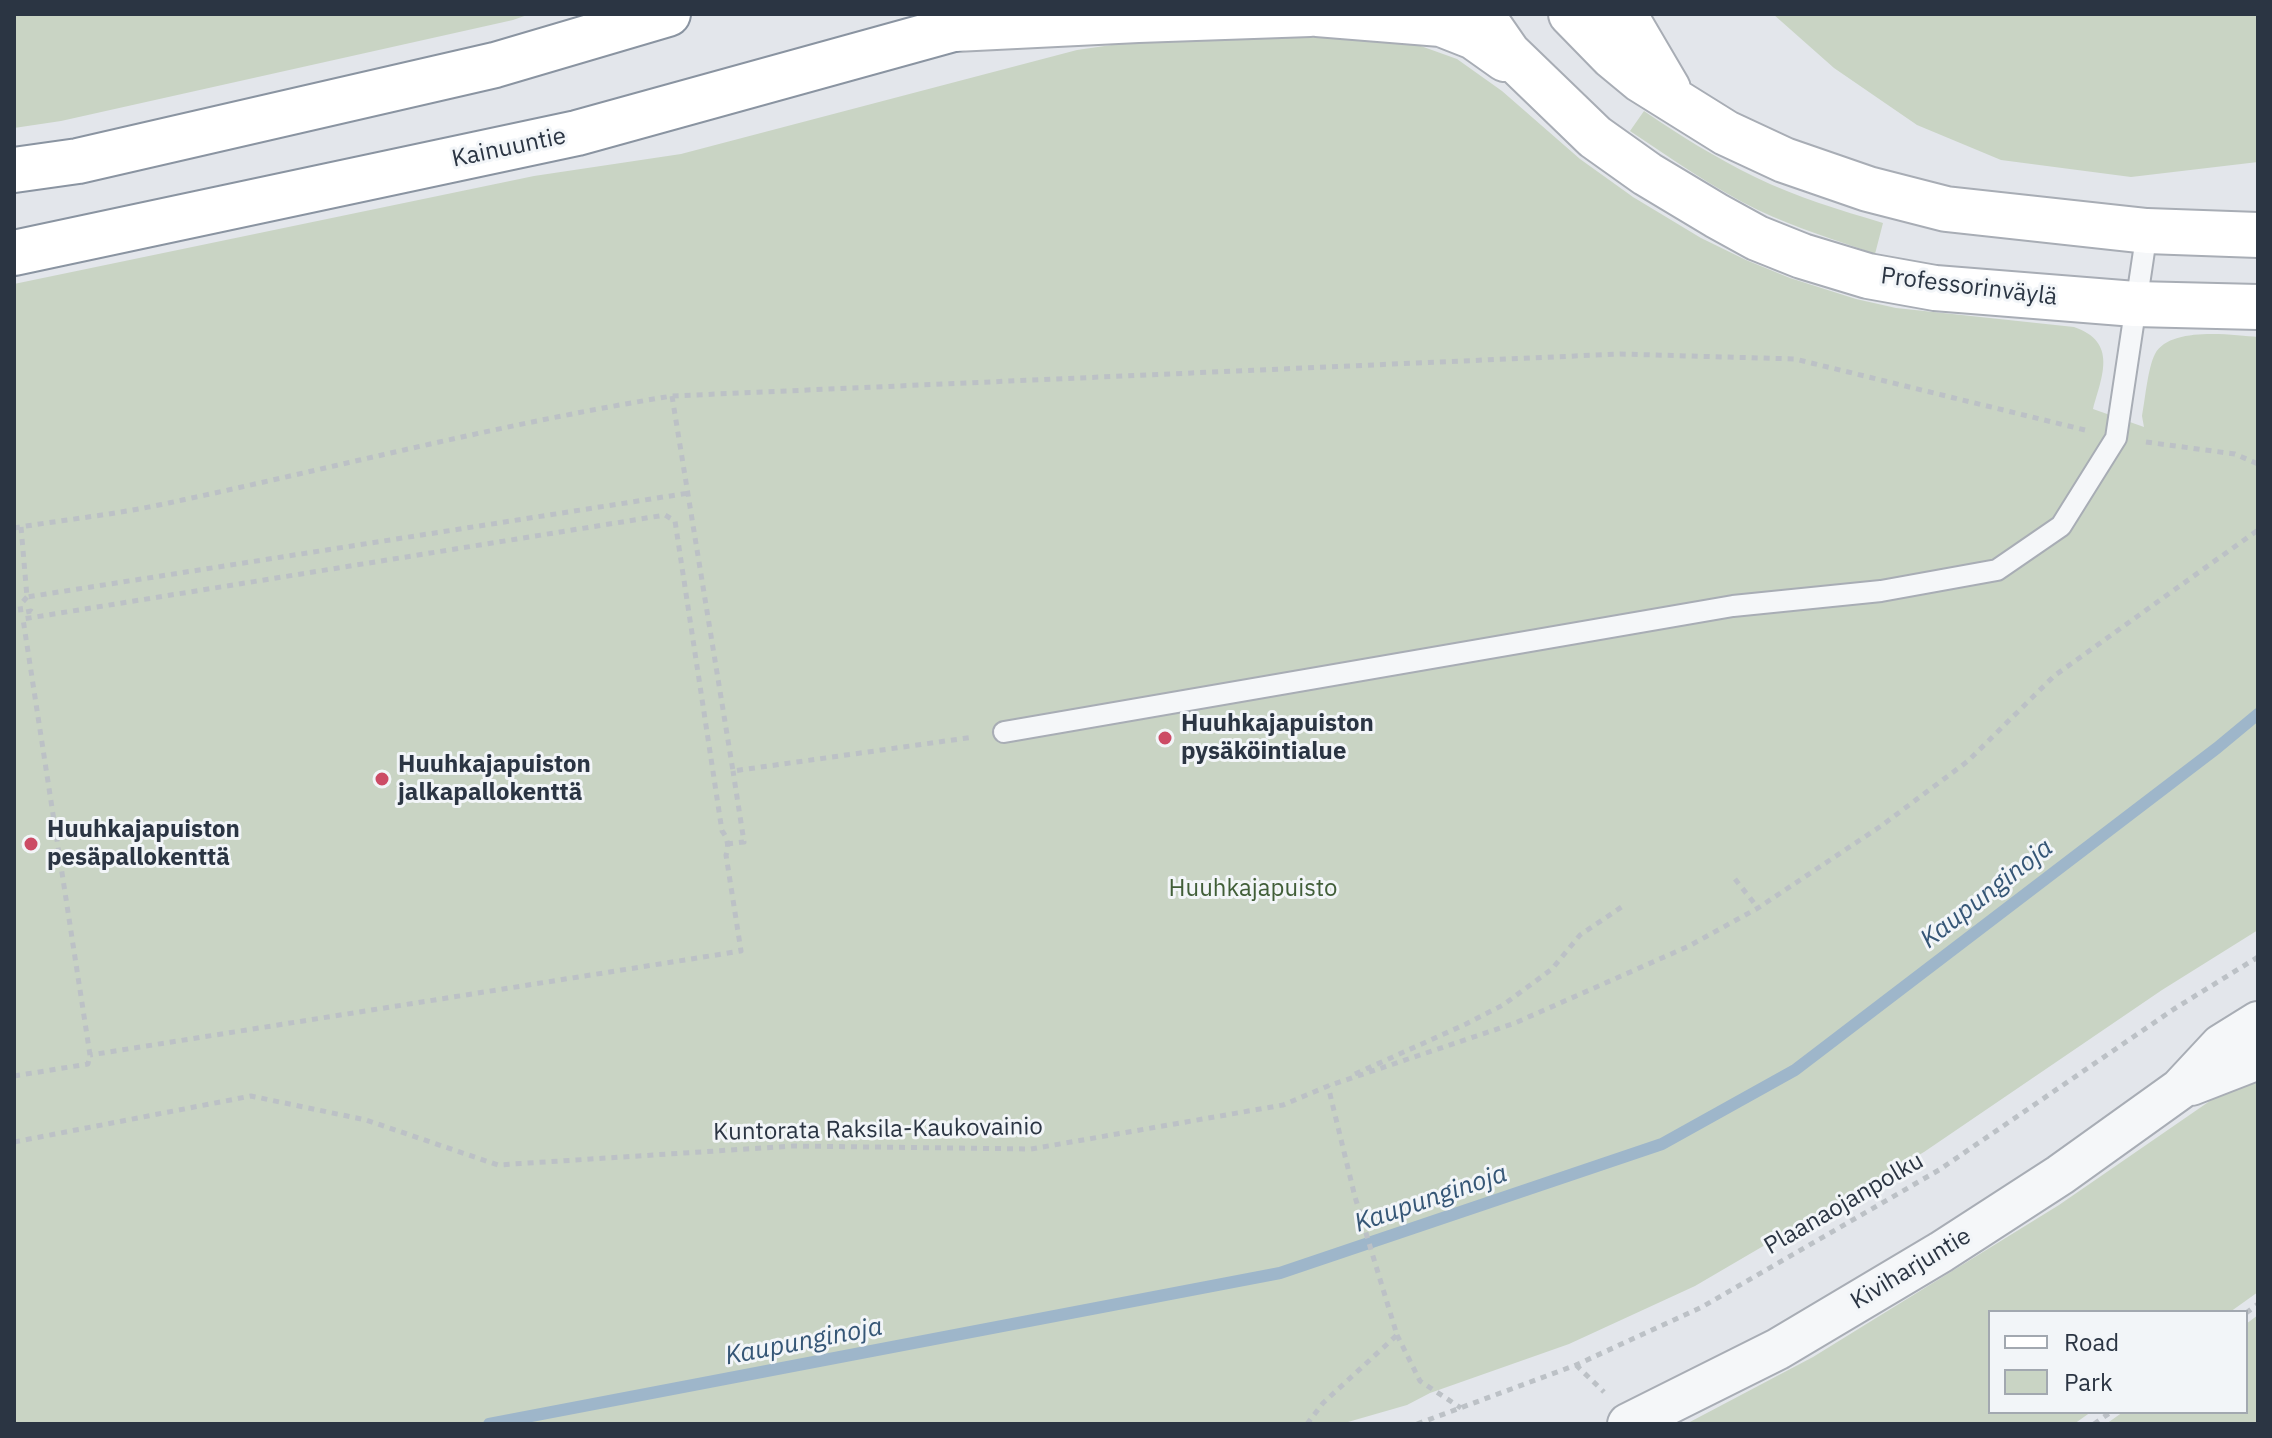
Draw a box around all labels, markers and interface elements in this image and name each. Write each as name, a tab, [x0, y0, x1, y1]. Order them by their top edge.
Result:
street label: Kainuuntie	[449, 122, 569, 174]
street label: Professorinväylä	[1879, 262, 2059, 312]
place label: Huuhkajapuiston pysäköintialue	[1181, 710, 1374, 766]
marker: Huuhkajapuiston pysäköintialue	[1156, 729, 1174, 747]
place label: Huuhkajapuiston jalkapallokenttä	[398, 751, 591, 807]
marker: Huuhkajapuiston jalkapallokenttä	[373, 770, 391, 788]
place label: Huuhkajapuiston pesäpallokenttä	[47, 816, 240, 872]
water label: Kaupunginoja	[1914, 833, 2060, 955]
marker: Huuhkajapuiston pesäpallokenttä	[22, 835, 40, 853]
park label: Huuhkajapuisto	[1169, 875, 1337, 903]
street label: Kuntorata Raksila-Kaukovainio	[713, 1113, 1043, 1147]
street label: Plaanaojanpolku	[1759, 1147, 1929, 1261]
water label: Kaupunginoja	[1350, 1158, 1512, 1240]
street label: Kiviharjuntie	[1846, 1222, 1976, 1316]
legend	[1988, 1310, 2248, 1414]
water label: Kaupunginoja	[723, 1311, 885, 1373]
text: Road	[2064, 1326, 2119, 1358]
text: Park	[2064, 1366, 2113, 1398]

